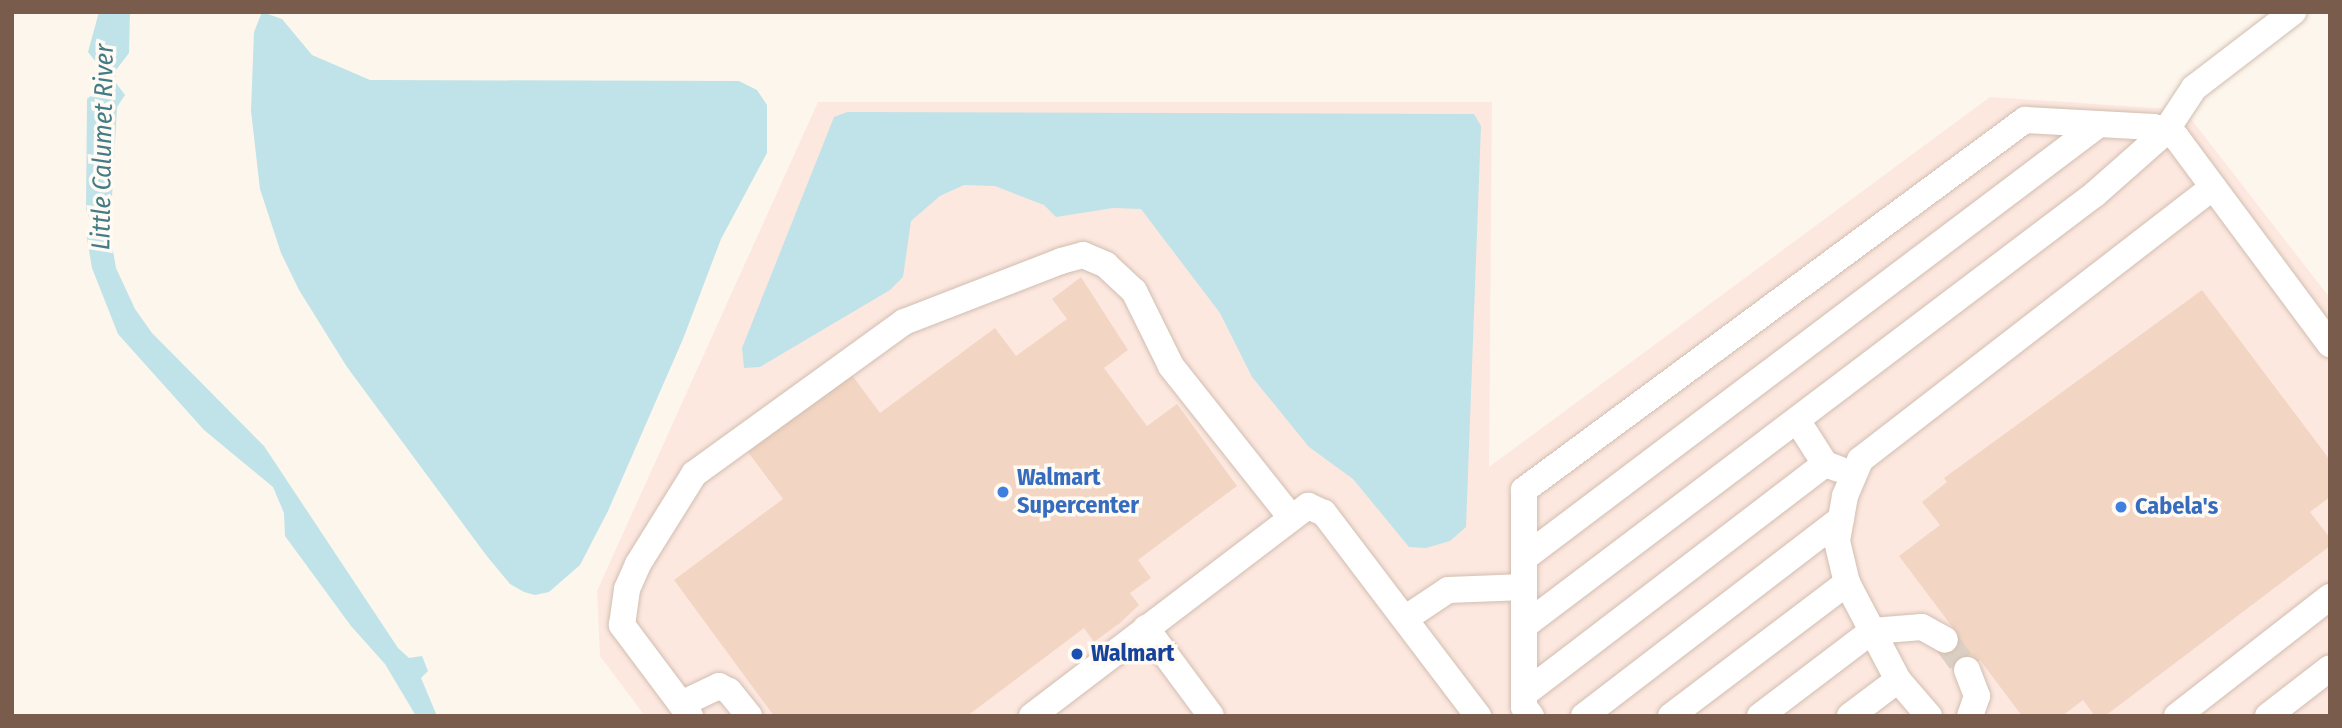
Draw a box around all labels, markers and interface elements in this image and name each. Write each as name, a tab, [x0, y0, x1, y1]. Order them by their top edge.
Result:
water label: Little Calumet River	[86, 44, 120, 250]
place label: Walmart Supercenter	[1017, 464, 1139, 520]
marker: Walmart Supercenter	[995, 484, 1011, 500]
place label: Cabela's	[2135, 493, 2218, 521]
marker: Cabela's	[2113, 499, 2129, 515]
place label: Walmart	[1091, 640, 1175, 668]
marker: Walmart	[1069, 646, 1085, 662]

